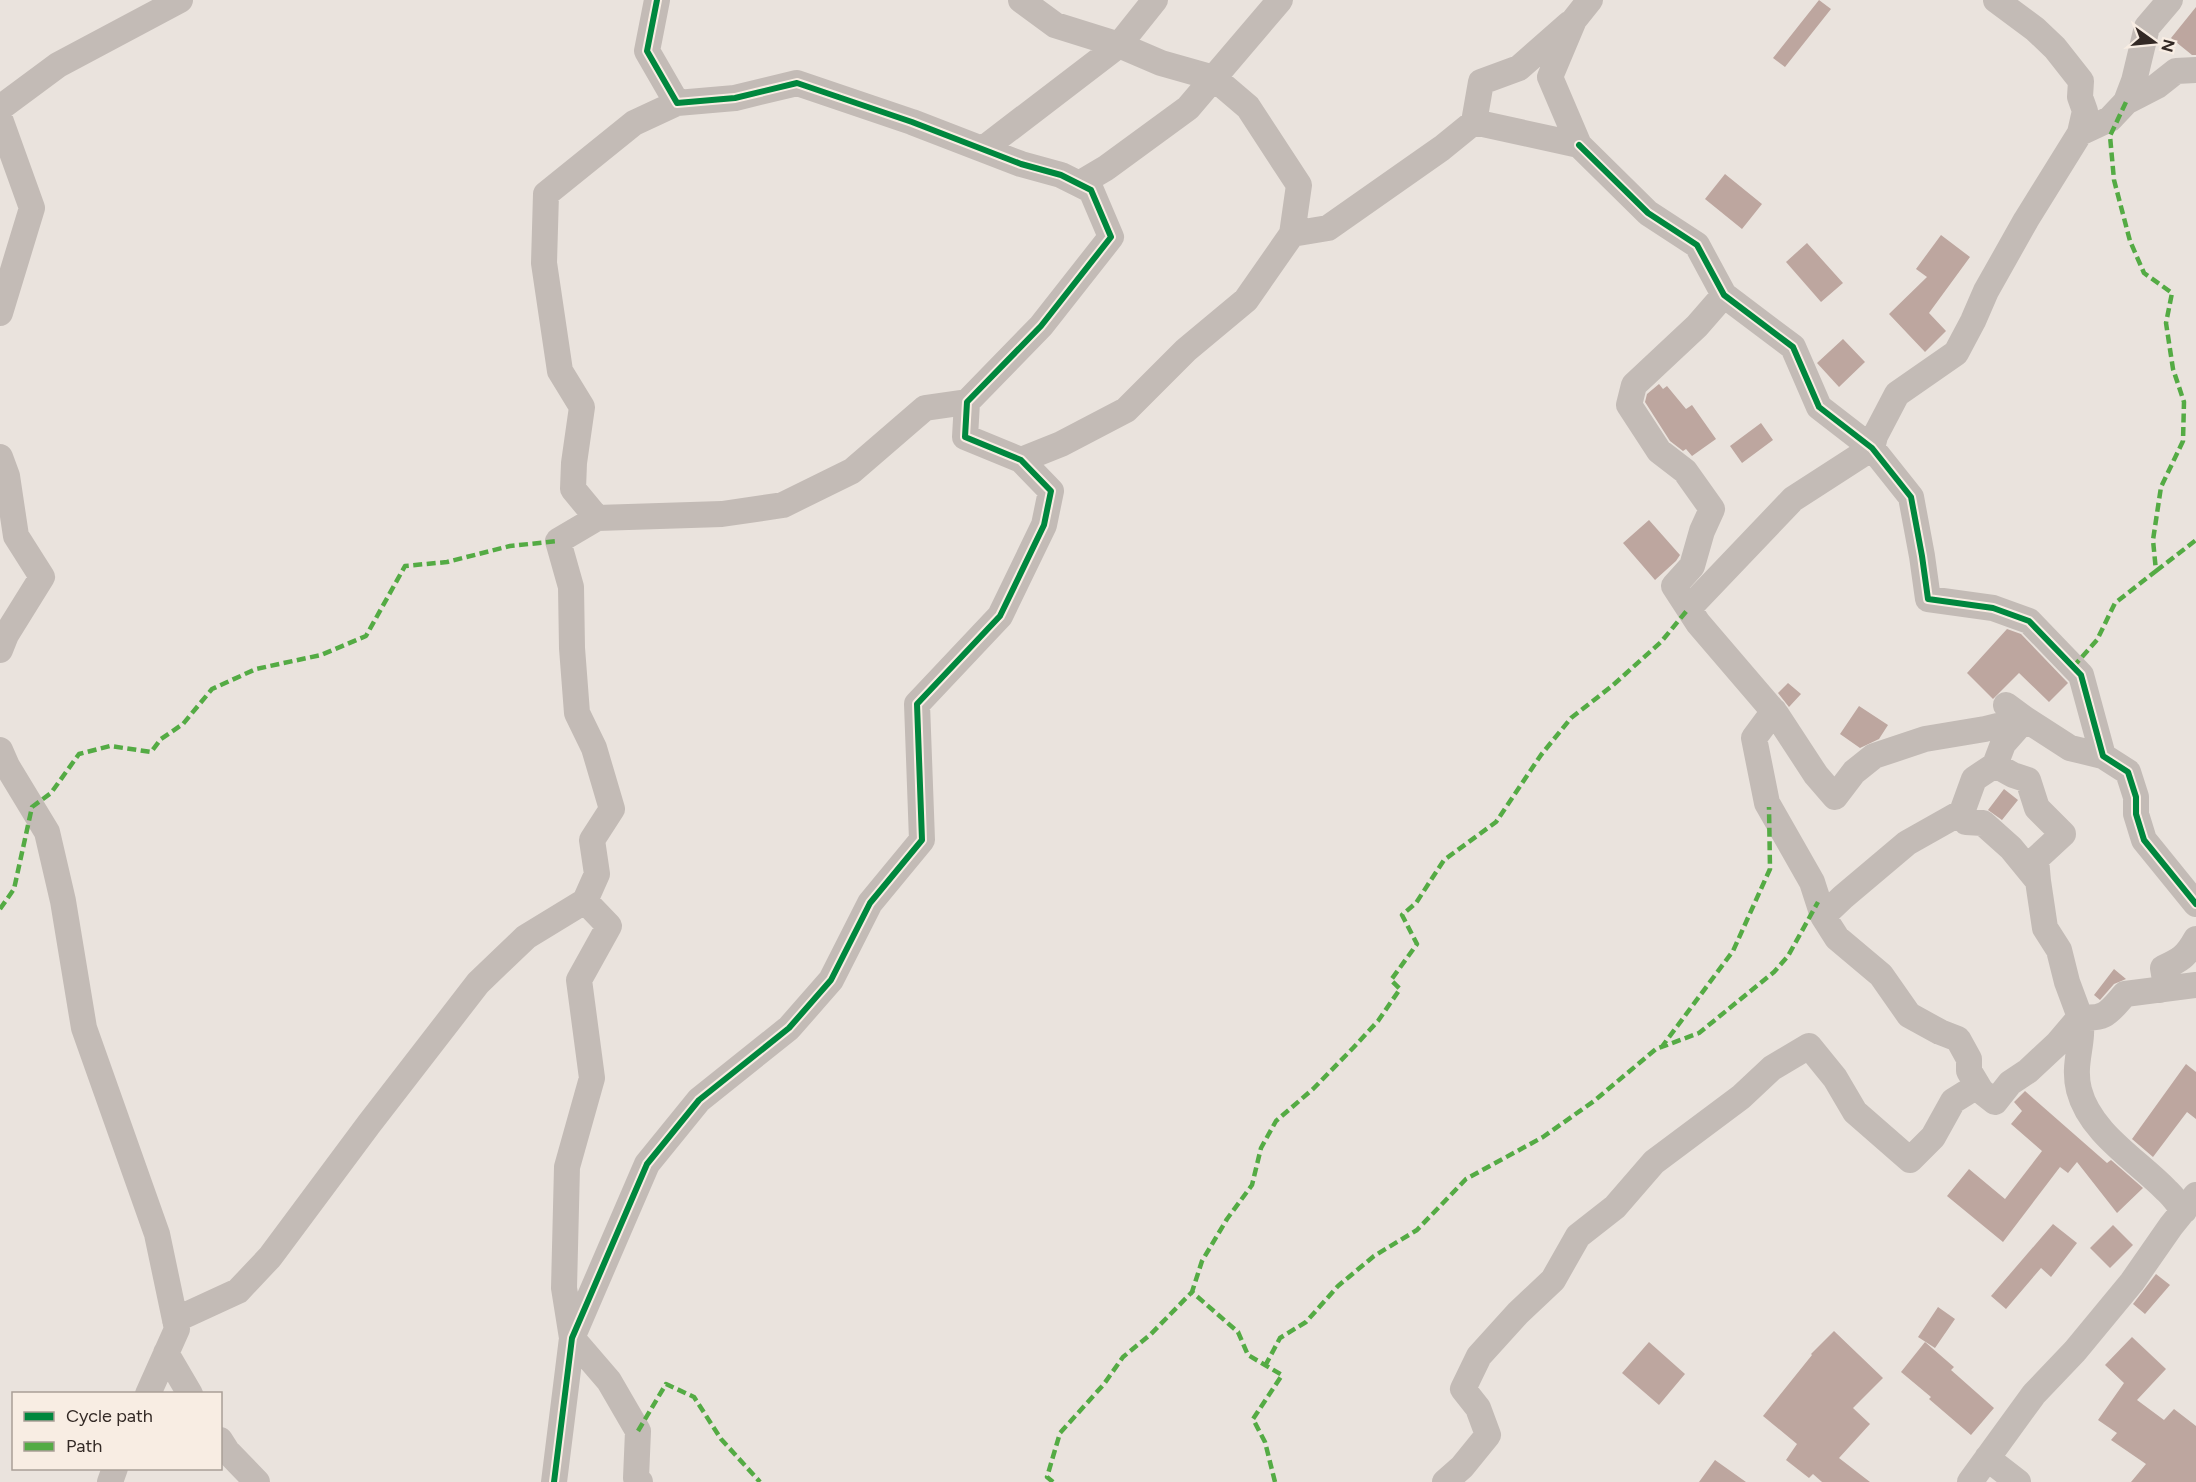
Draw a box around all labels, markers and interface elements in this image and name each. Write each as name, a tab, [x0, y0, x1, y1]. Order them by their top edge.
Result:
north arrow	[2124, 12, 2184, 72]
text: N	[2157, 37, 2179, 54]
legend	[12, 1392, 222, 1470]
text: Cycle path	[66, 1405, 153, 1427]
text: Path	[66, 1435, 102, 1457]

